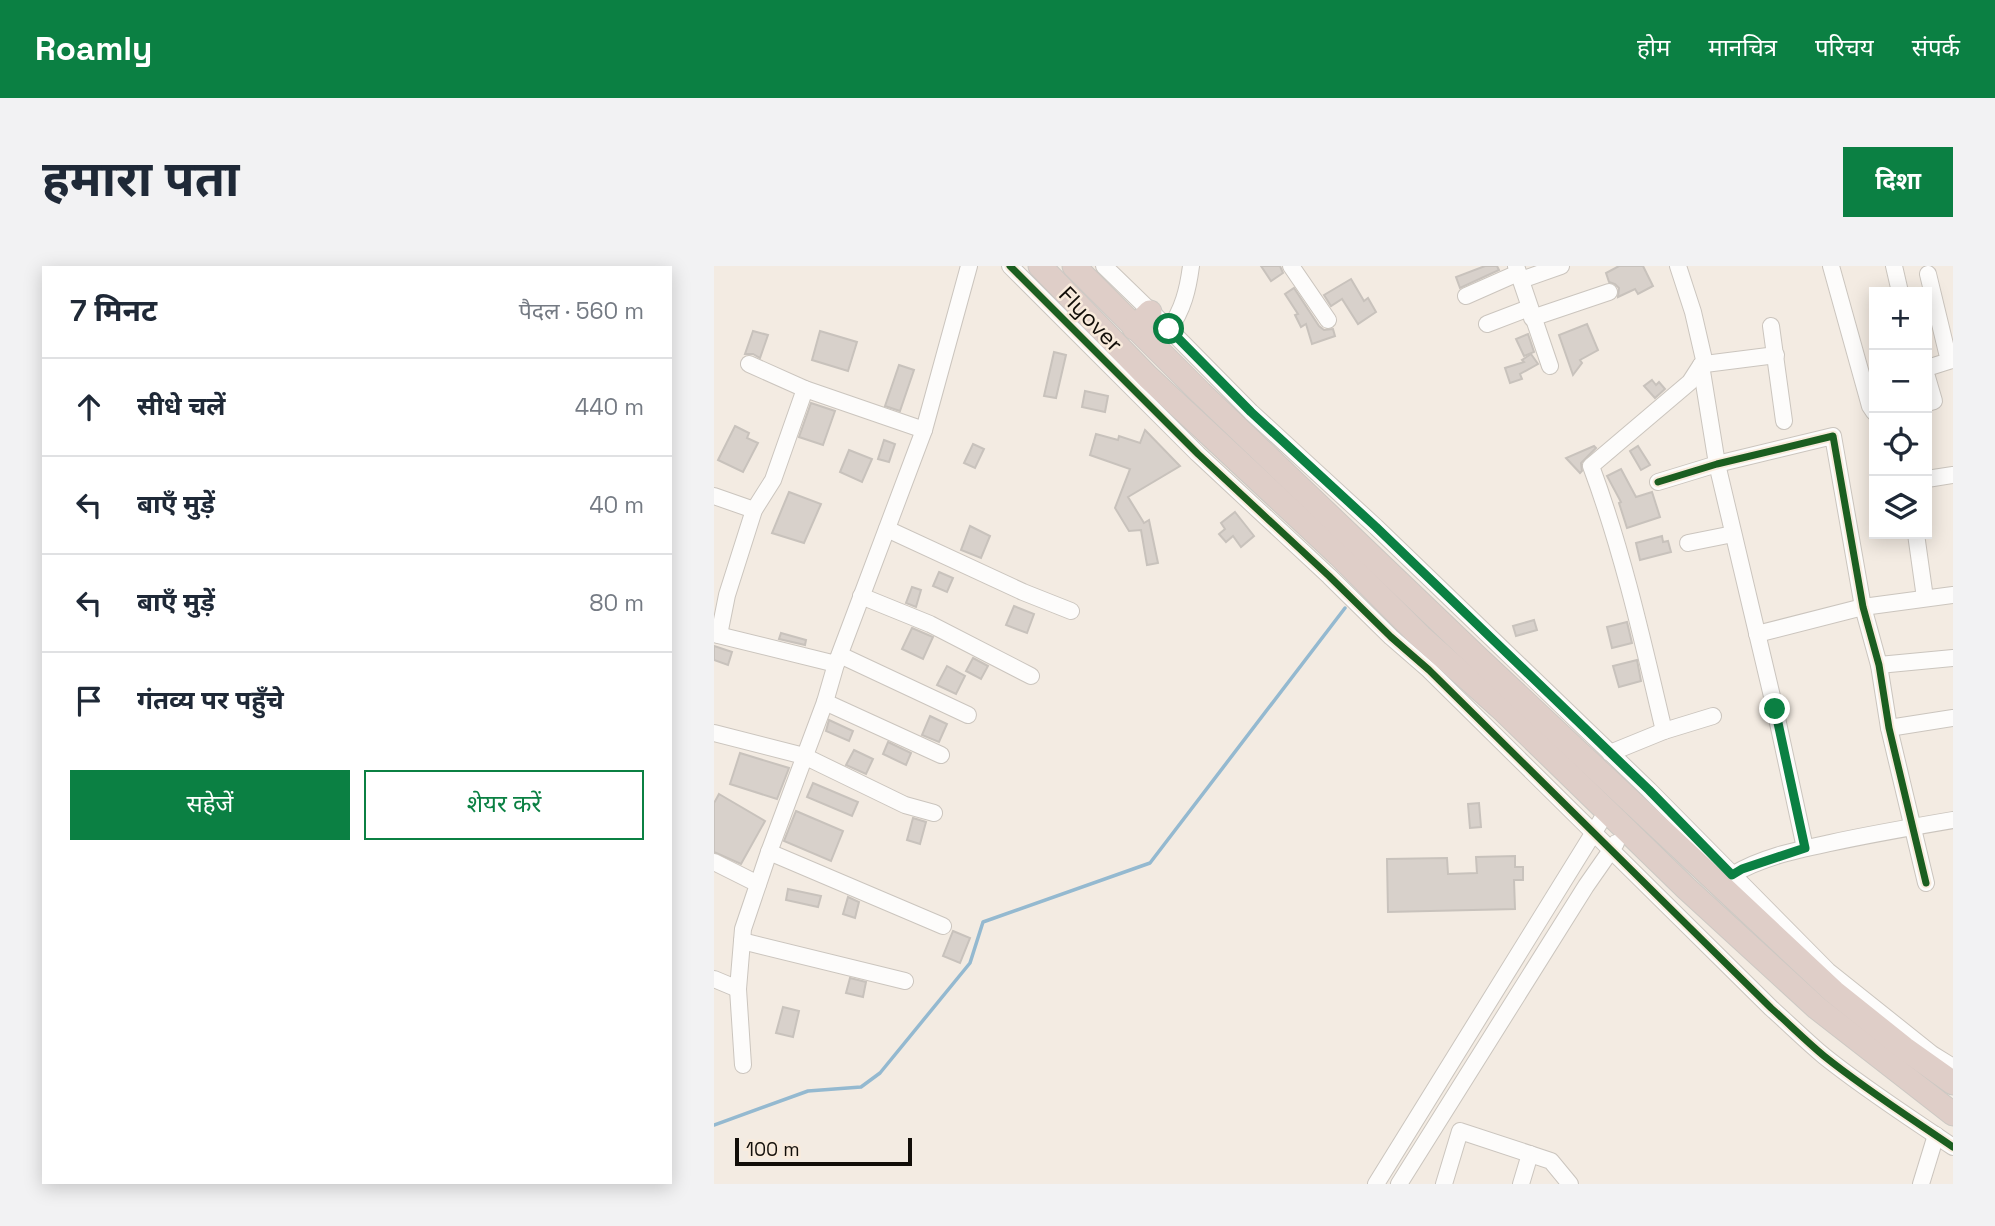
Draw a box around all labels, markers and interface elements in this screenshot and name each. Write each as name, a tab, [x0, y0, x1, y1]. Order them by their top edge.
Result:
text: Roamly	[35, 28, 152, 70]
text: होम	[1637, 32, 1670, 63]
text: मानचित्र	[1708, 32, 1777, 63]
text: परिचय	[1815, 32, 1874, 63]
text: संपर्क	[1912, 32, 1960, 63]
button: दिशा	[1843, 147, 1953, 217]
text: हमारा पता	[42, 148, 239, 210]
street label: Flyover	[1052, 280, 1130, 358]
map controls	[1869, 287, 1932, 539]
button: +	[1869, 287, 1932, 350]
text: 7 मिनट	[70, 291, 157, 330]
text: पैदल · 560 m	[519, 296, 644, 326]
route start	[1153, 313, 1184, 344]
button: −	[1869, 350, 1932, 413]
icon: ahead	[70, 388, 108, 426]
text: सीधे चलें	[137, 389, 226, 423]
text: 440 m	[575, 392, 644, 422]
button: locate	[1869, 413, 1932, 476]
button: layers	[1869, 476, 1932, 539]
icon: left	[70, 486, 108, 524]
text: बाएँ मुड़ें	[137, 487, 215, 521]
text: 40 m	[589, 490, 644, 520]
icon: left	[70, 584, 108, 622]
text: बाएँ मुड़ें	[137, 585, 215, 619]
text: 80 m	[589, 588, 644, 618]
icon: arrive	[70, 682, 108, 720]
text: गंतव्य पर पहुँचे	[137, 683, 284, 717]
route end	[1759, 693, 1790, 724]
button: सहेजें	[70, 770, 350, 840]
button: शेयर करें	[364, 770, 644, 840]
scale bar	[735, 1135, 912, 1167]
text: 100 m	[746, 1137, 800, 1162]

